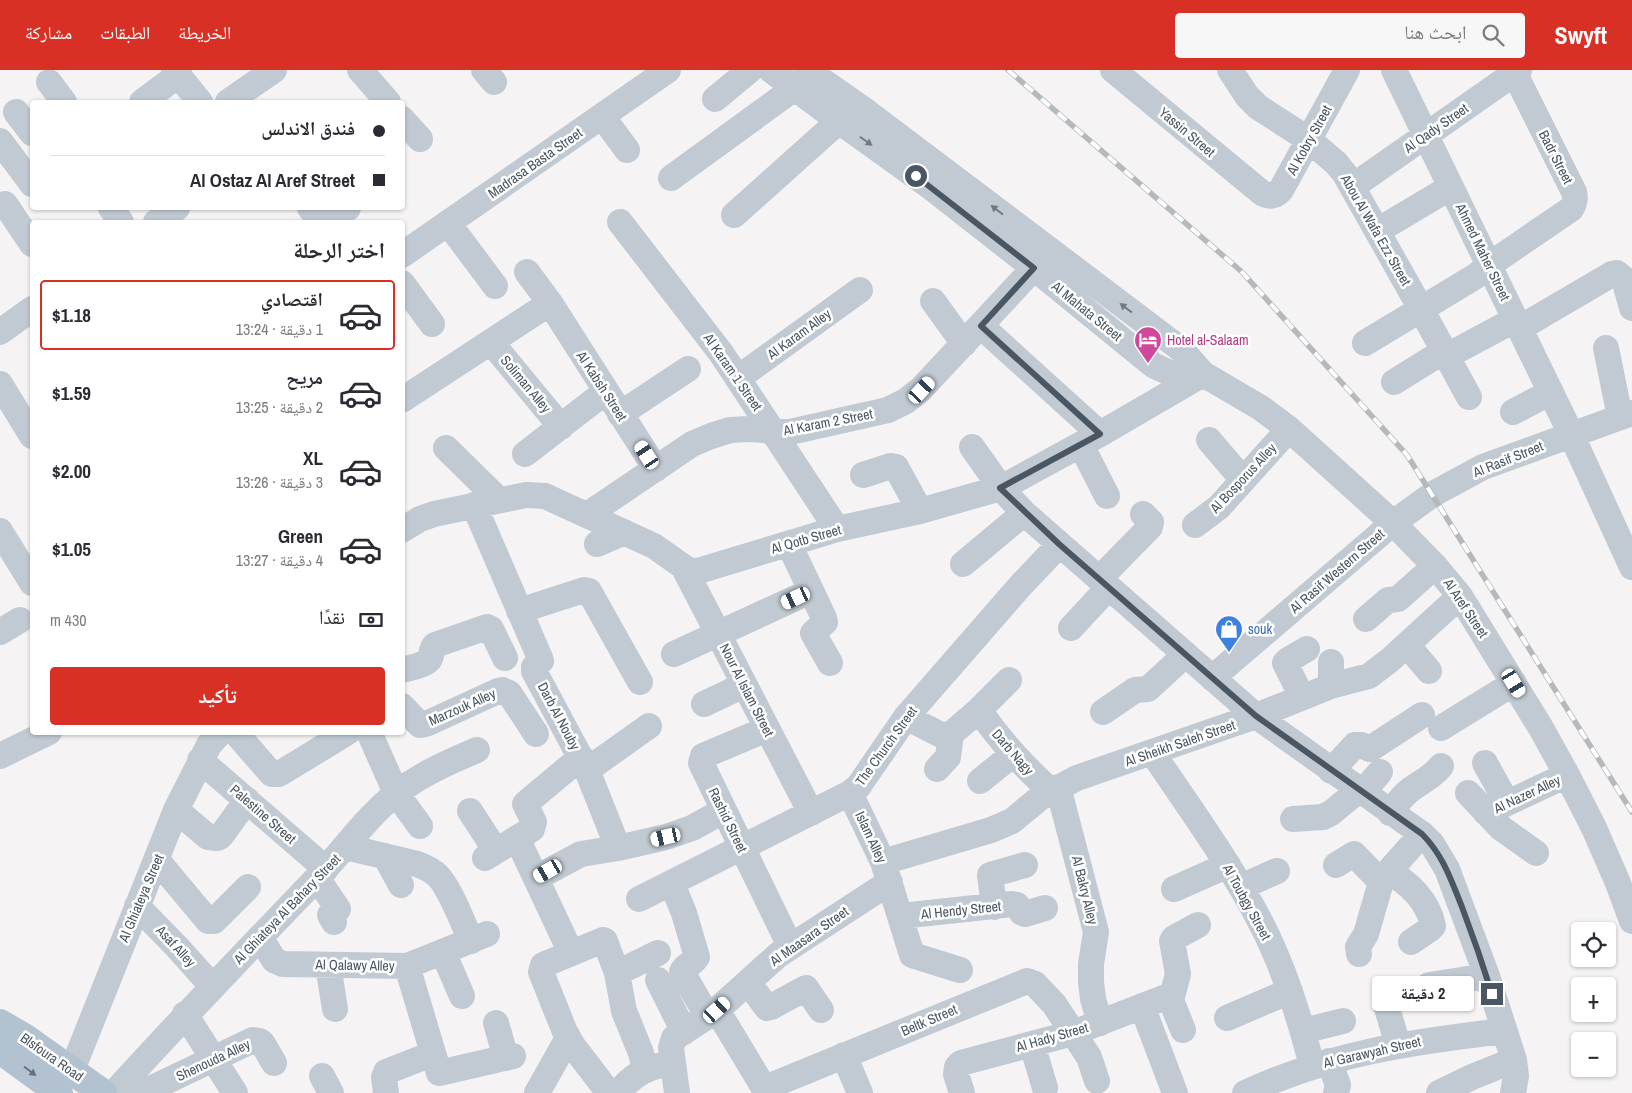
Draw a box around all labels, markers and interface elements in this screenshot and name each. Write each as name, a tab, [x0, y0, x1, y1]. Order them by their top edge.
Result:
search box	[1175, 13, 1525, 58]
text: ابحث هنا	[1404, 19, 1467, 45]
text: Swyft	[1555, 19, 1607, 51]
text: مشاركة	[25, 20, 72, 45]
text: الطبقات	[100, 20, 150, 45]
text: الخريطة	[178, 20, 231, 45]
icon: search	[1479, 21, 1507, 49]
street label: Al Qady Street	[1399, 99, 1472, 157]
street label: Al Kobry Street	[1282, 102, 1336, 179]
street label: Yassin Street	[1155, 103, 1219, 161]
text: فندق الاندلس	[261, 115, 355, 141]
street label: Madrasa Basta Street	[484, 124, 586, 202]
street label: Badr Street	[1535, 127, 1577, 187]
one-way arrow	[860, 136, 873, 146]
route start	[905, 165, 927, 187]
text: Al Ostaz Al Aref Street	[190, 167, 355, 193]
street label: Abou Al Wafa Ezz Street	[1336, 170, 1415, 289]
street label: Ahmed Maher Street	[1451, 200, 1514, 304]
one-way arrow	[990, 205, 1004, 215]
text: اختر الرحلة	[293, 235, 385, 265]
street label: Al Mahata Street	[1047, 276, 1126, 345]
text: اقتصادي	[261, 286, 323, 312]
icon: car	[338, 293, 383, 338]
text: $1.18	[52, 302, 91, 328]
one-way arrow	[1120, 303, 1133, 314]
street label: Al Karam Alley	[763, 305, 835, 364]
text: 1 دقيقة · 13:24	[236, 318, 323, 340]
hotel icon: Hotel al-Salaam	[1133, 325, 1163, 364]
street label: Al Karam 1 Street	[699, 329, 766, 414]
place label: Hotel al-Salaam	[1167, 331, 1249, 349]
street label: Al Kabsh Street	[572, 347, 631, 424]
street label: Soliman Alley	[497, 352, 555, 417]
text: مريح	[286, 364, 323, 390]
icon: car	[338, 371, 383, 416]
car	[906, 374, 937, 406]
text: $1.59	[52, 380, 91, 406]
text: 2 دقيقة · 13:25	[236, 396, 323, 418]
street label: Al Karam 2 Street	[781, 405, 874, 440]
street label: Al Rasif Street	[1469, 437, 1546, 482]
car	[632, 438, 661, 472]
street label: Al Bosporus Alley	[1205, 439, 1280, 518]
text: XL	[303, 445, 323, 471]
icon: car	[338, 449, 383, 494]
text: $2.00	[52, 458, 91, 484]
text: 3 دقيقة · 13:26	[236, 471, 323, 493]
street label: Al Qotb Street	[768, 520, 843, 558]
text: Green	[278, 523, 323, 549]
street label: Al Rasif Western Street	[1285, 525, 1388, 618]
icon: car	[338, 527, 383, 572]
text: $1.05	[52, 536, 91, 562]
text: 4 دقيقة · 13:27	[236, 549, 323, 571]
street label: Al Aref Street	[1439, 574, 1492, 641]
car	[779, 585, 812, 611]
text: نقدًا	[319, 604, 345, 630]
icon: cash	[357, 606, 385, 634]
text: 430 m	[50, 609, 86, 631]
shop icon: souk	[1214, 614, 1244, 653]
place label: souk	[1248, 620, 1273, 638]
street label: Nour Al Islam Street	[716, 640, 778, 740]
car	[1499, 666, 1528, 700]
button: تأكيد	[50, 667, 385, 725]
street label: Darb Al Nouby	[534, 679, 584, 753]
street label: Marzouk Alley	[426, 684, 499, 730]
street label: The Church Street	[851, 703, 921, 789]
street label: Al Sheikh Saleh Street	[1122, 716, 1238, 771]
street label: Darb Nagy	[988, 725, 1038, 779]
street label: Al Nazer Alley	[1490, 771, 1563, 818]
street label: Palestine Street	[226, 780, 300, 848]
street label: Rashid Street	[705, 785, 751, 855]
street label: Islam Alley	[851, 808, 891, 866]
car	[649, 826, 682, 848]
street label: Al Ghiateya Al Bahary Street	[229, 850, 344, 969]
street label: Al Ghiateya Street	[114, 851, 168, 946]
street label: Al Bakry Alley	[1068, 853, 1102, 926]
car	[531, 857, 564, 885]
street label: Al Toubgy Street	[1218, 860, 1275, 943]
street label: Al Hendy Street	[919, 897, 1002, 923]
street label: Al Maasara Street	[765, 902, 852, 970]
street label: Asaf Alley	[152, 921, 200, 971]
map controls	[1571, 922, 1616, 1077]
button: locate	[1571, 922, 1616, 967]
street label: Al Qalawy Alley	[314, 955, 395, 975]
callout: 2 دقيقة	[1372, 976, 1474, 1012]
button: +	[1571, 977, 1616, 1022]
text: 2 دقيقة	[1401, 982, 1445, 1004]
route end	[1481, 983, 1503, 1005]
car	[700, 994, 733, 1026]
street label: Beltk Street	[898, 1000, 960, 1040]
street label: Al Hady Street	[1013, 1018, 1090, 1056]
street label: Blsfoura Road	[17, 1029, 87, 1085]
street label: Al Garawyah Street	[1321, 1032, 1423, 1072]
button: −	[1571, 1032, 1616, 1077]
street label: Shenouda Alley	[173, 1035, 253, 1085]
one-way arrow	[23, 1065, 36, 1076]

